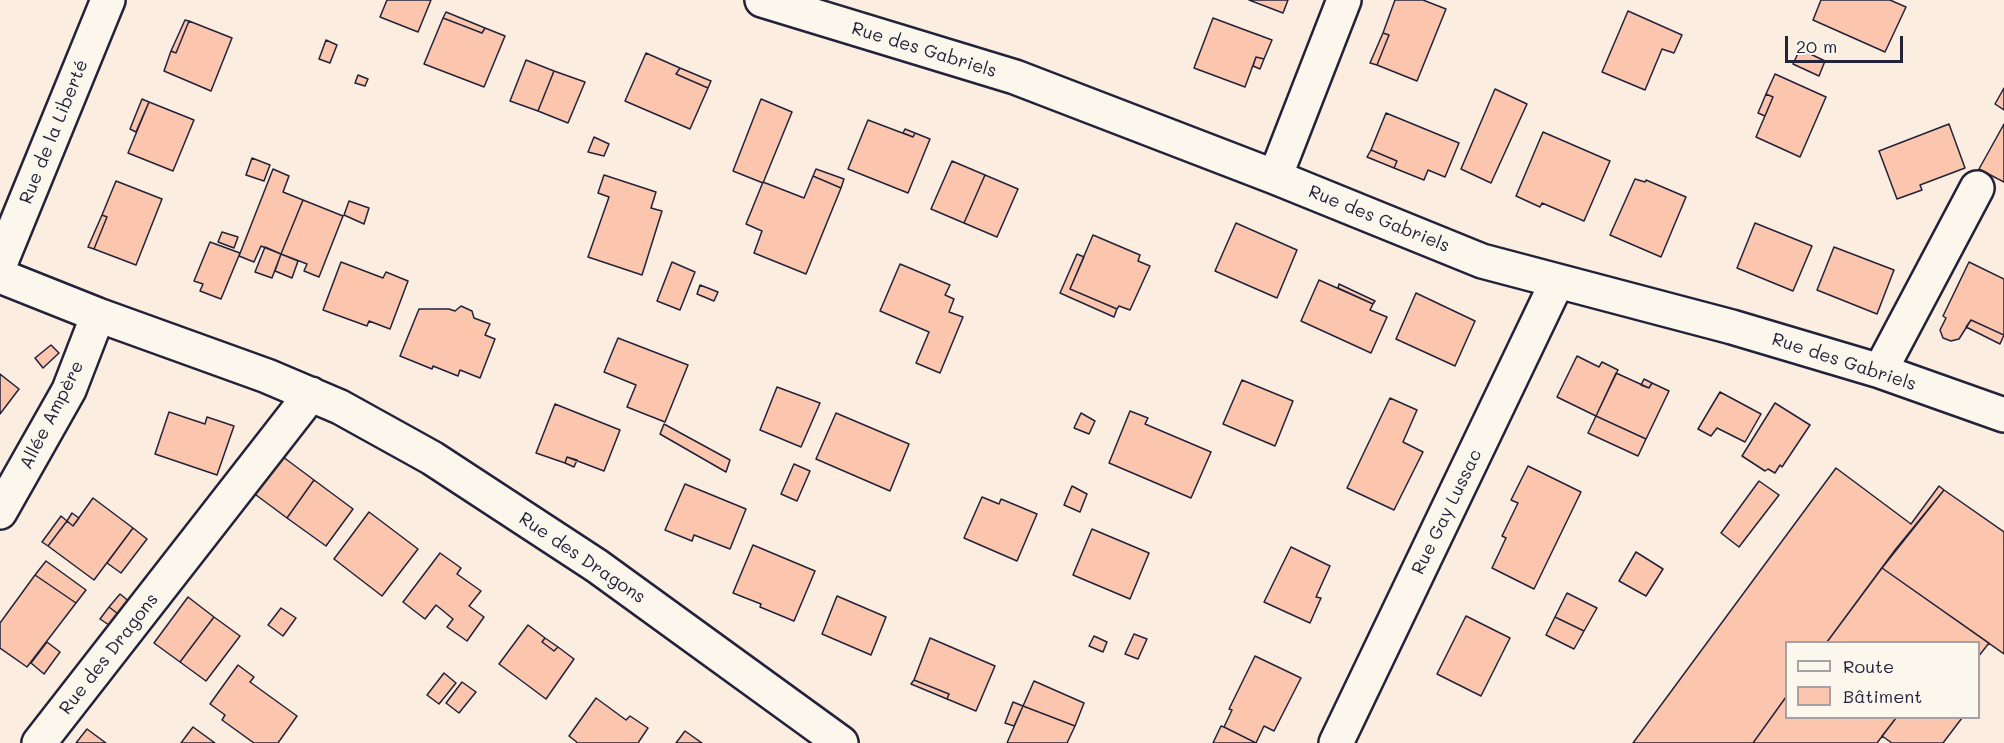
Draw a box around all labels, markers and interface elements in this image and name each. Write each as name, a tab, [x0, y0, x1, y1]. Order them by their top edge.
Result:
street label: Rue des Gabriels	[849, 18, 999, 82]
scale bar	[1788, 24, 1906, 62]
text: 20 m	[1796, 34, 1837, 58]
street label: Rue de la Liberté	[15, 57, 93, 207]
street label: Rue des Gabriels	[1305, 181, 1453, 257]
street label: Rue des Gabriels	[1769, 329, 1919, 395]
street label: Allée Ampère	[15, 357, 89, 473]
street label: Rue Gay Lussac	[1407, 446, 1487, 578]
street label: Rue des Dragons	[515, 508, 649, 608]
street label: Rue des Dragons	[55, 589, 163, 719]
legend	[1785, 641, 1980, 719]
text: Route	[1843, 654, 1894, 678]
text: Bâtiment	[1843, 684, 1922, 708]

